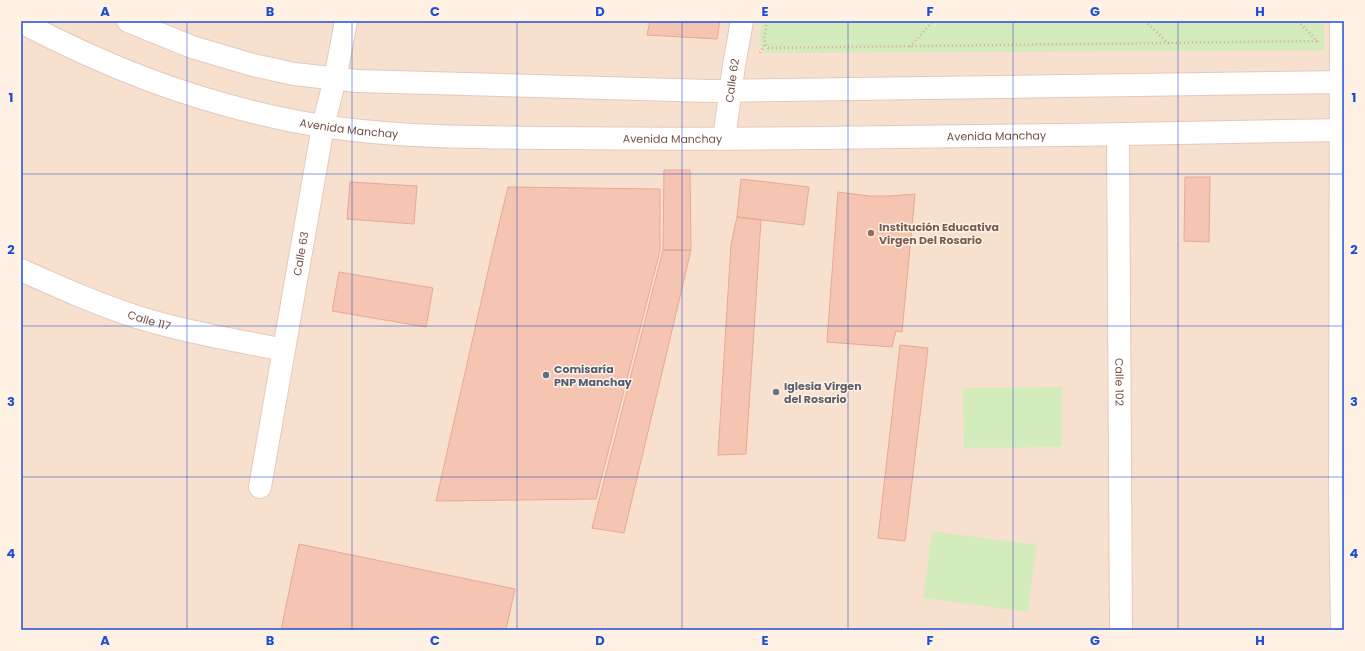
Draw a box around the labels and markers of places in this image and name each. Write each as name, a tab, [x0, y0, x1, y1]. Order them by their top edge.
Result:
place label: Institución Educativa Virgen Del Rosario	[879, 219, 999, 248]
marker: Institución Educativa Virgen Del Rosario	[866, 228, 876, 238]
place label: Comisaría PNP Manchay	[554, 361, 632, 390]
marker: Comisaría PNP Manchay	[541, 370, 551, 380]
place label: Iglesia Virgen del Rosario	[784, 378, 862, 407]
marker: Iglesia Virgen del Rosario	[771, 387, 781, 397]

